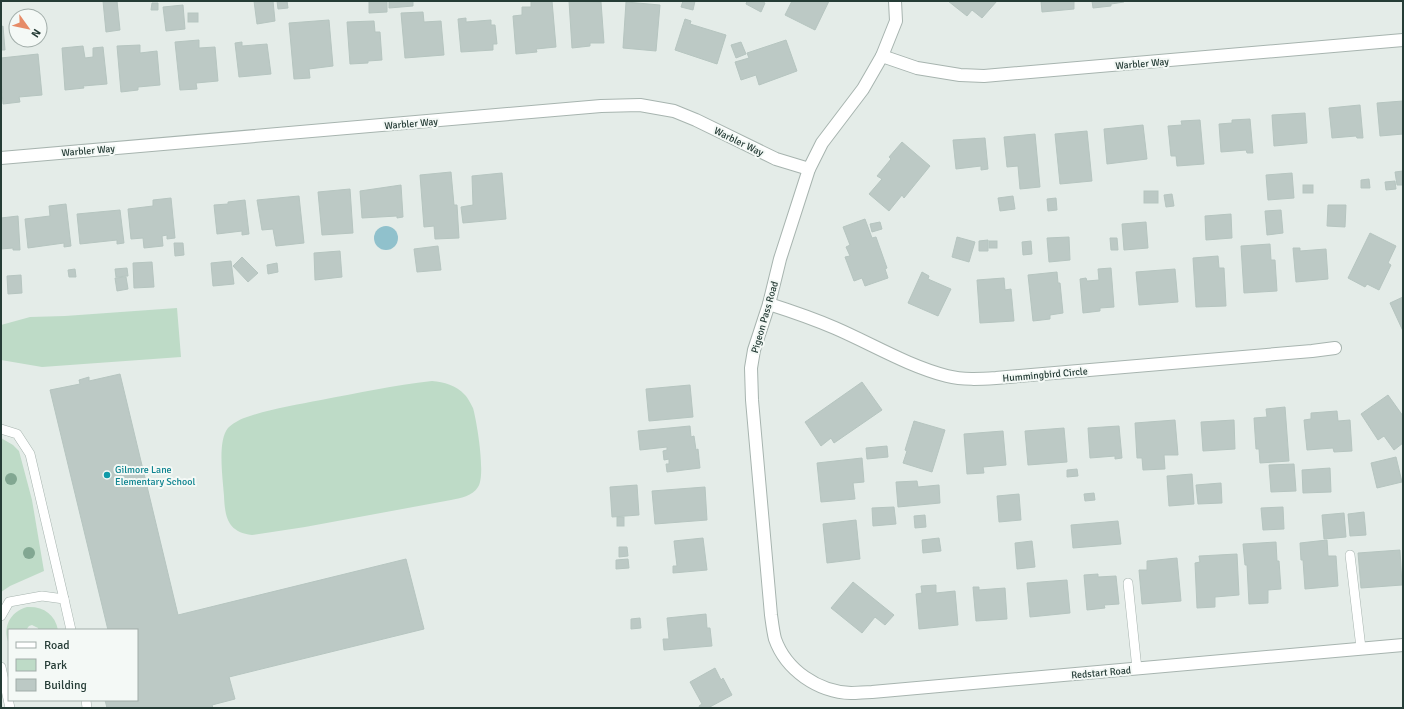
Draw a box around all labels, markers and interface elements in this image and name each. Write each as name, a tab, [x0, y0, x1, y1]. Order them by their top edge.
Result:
north arrow	[8, 8, 48, 48]
text: N	[28, 26, 44, 40]
street label: Warbler Way	[1115, 56, 1170, 72]
street label: Warbler Way	[384, 116, 439, 132]
street label: Warbler Way	[712, 125, 766, 159]
street label: Warbler Way	[61, 143, 116, 159]
street label: Pigeon Pass Road	[749, 280, 781, 355]
street label: Hummingbird Circle	[1002, 365, 1088, 385]
place label: Gilmore Lane Elementary School	[115, 464, 195, 488]
marker: Gilmore Lane Elementary School	[102, 470, 112, 480]
legend	[8, 629, 138, 701]
text: Road	[44, 638, 70, 653]
text: Park	[44, 658, 67, 673]
street label: Redstart Road	[1071, 664, 1132, 682]
text: Building	[44, 678, 87, 693]

